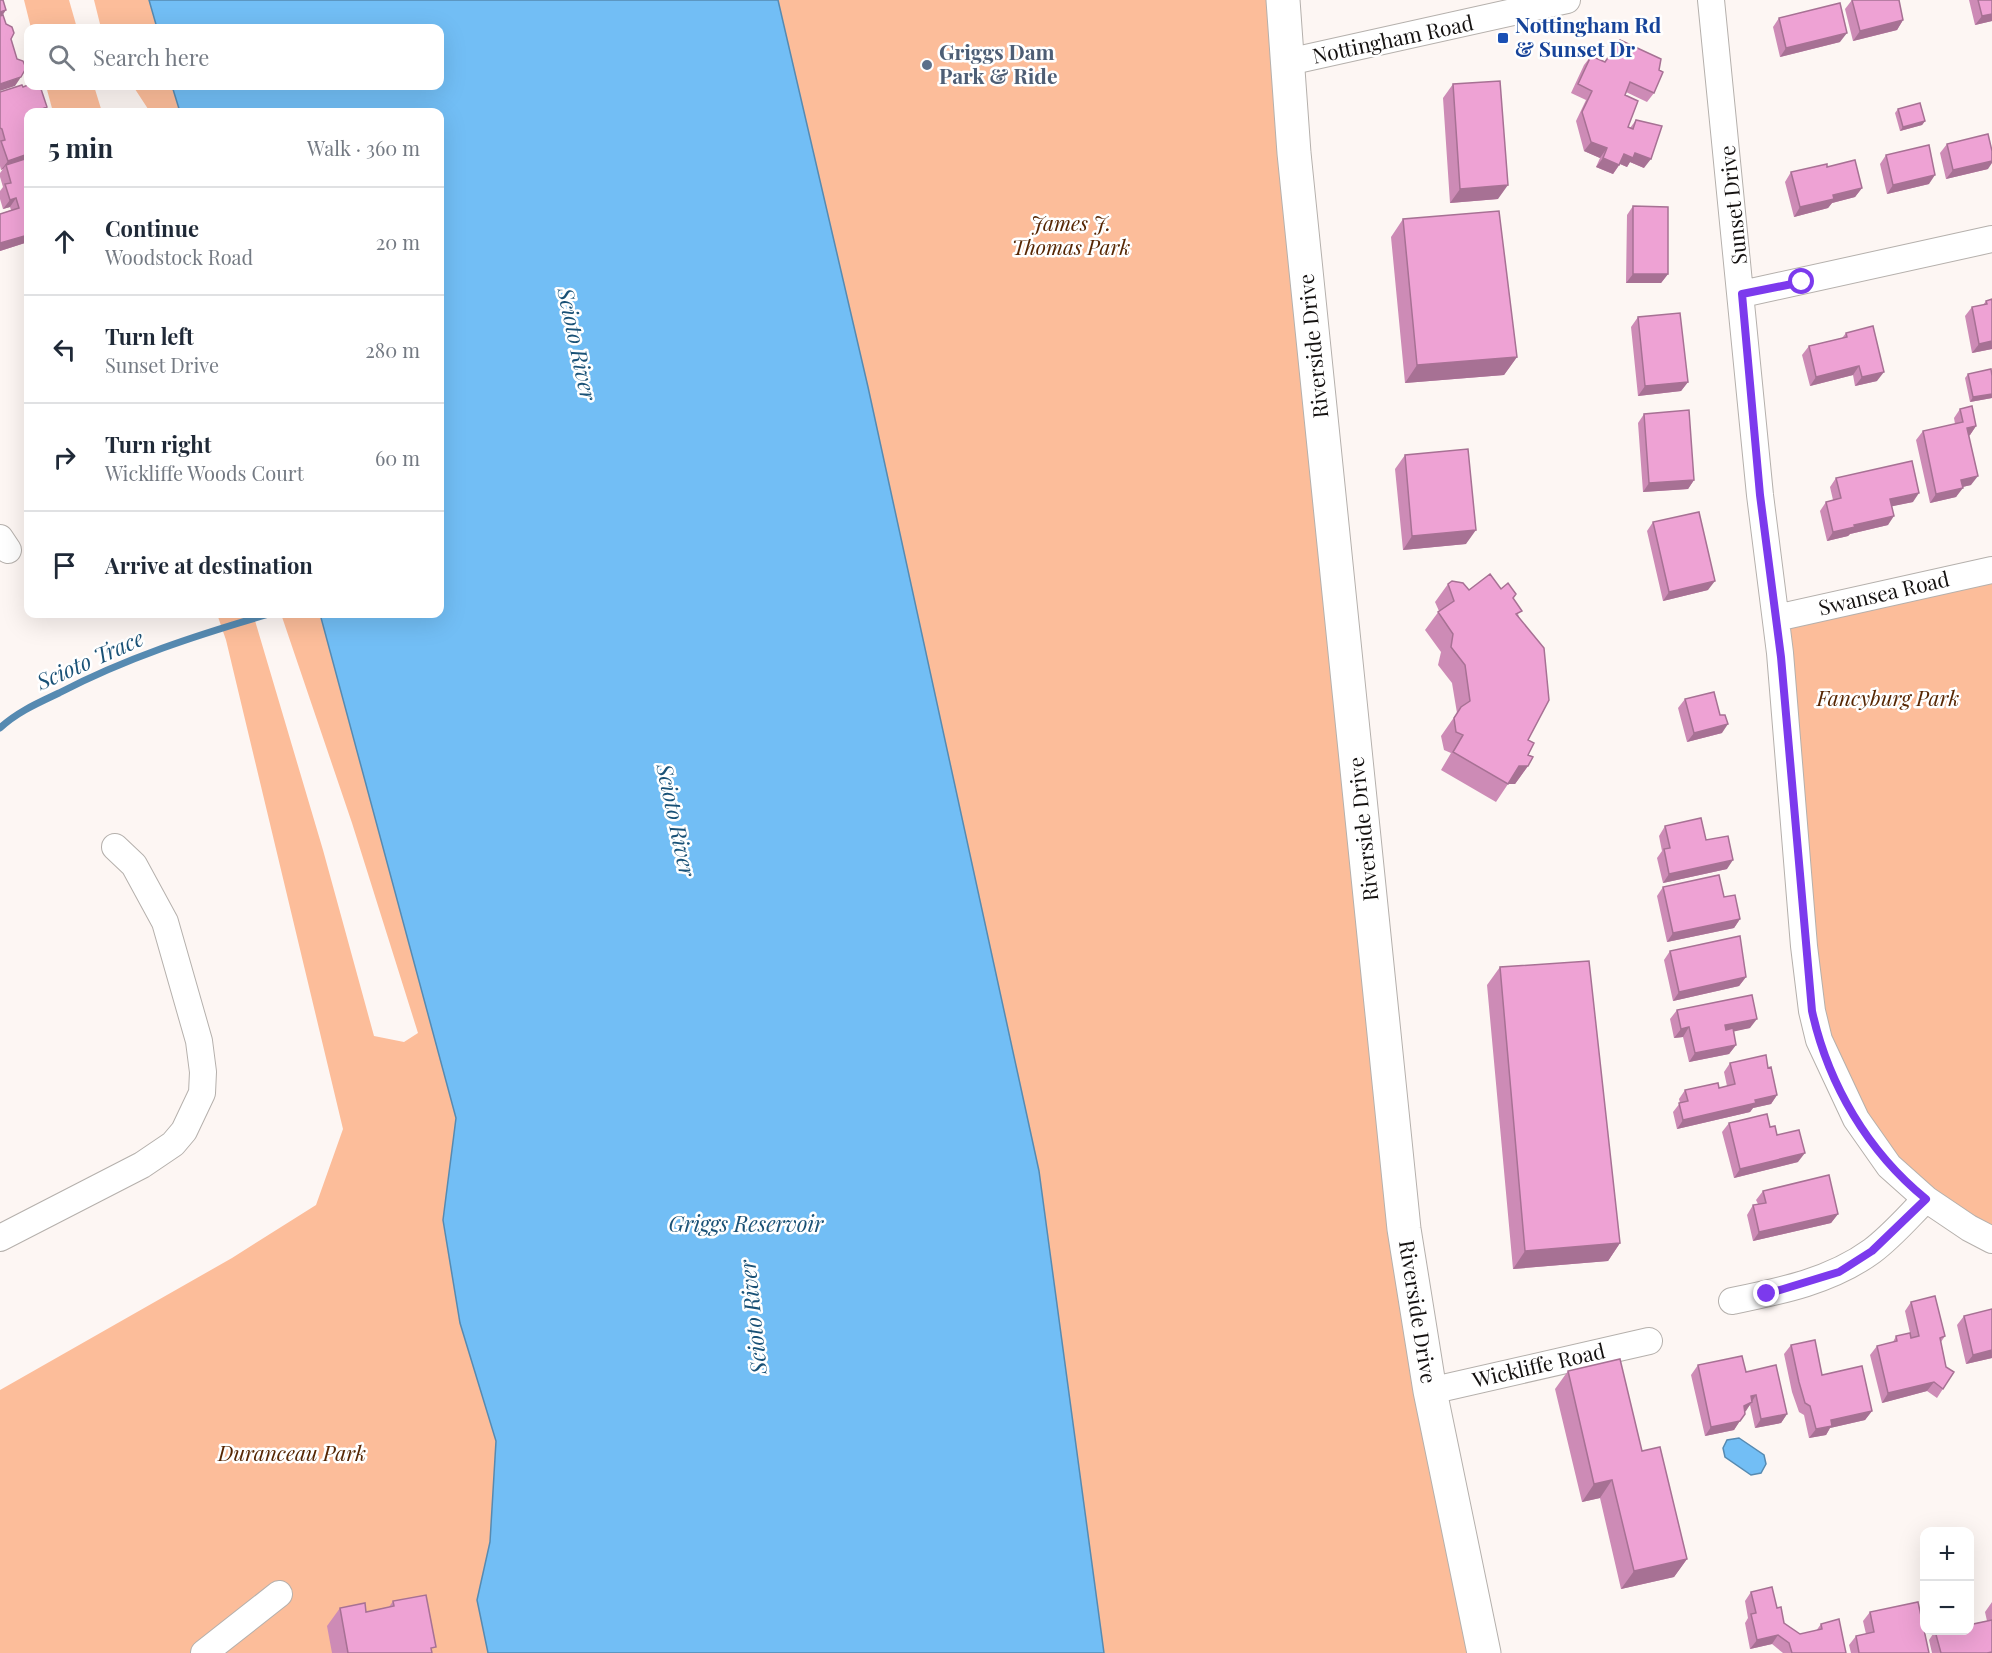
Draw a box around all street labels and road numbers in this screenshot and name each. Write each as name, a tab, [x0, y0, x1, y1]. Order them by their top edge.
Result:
street label: Nottingham Road	[1309, 7, 1476, 69]
street label: Sunset Drive	[1712, 144, 1752, 266]
street label: Riverside Drive	[1291, 273, 1334, 420]
street label: Swansea Road	[1815, 563, 1952, 621]
street label: Riverside Drive	[1341, 756, 1384, 903]
street label: Riverside Drive	[1394, 1238, 1444, 1385]
street label: Wickliffe Road	[1469, 1335, 1607, 1393]

